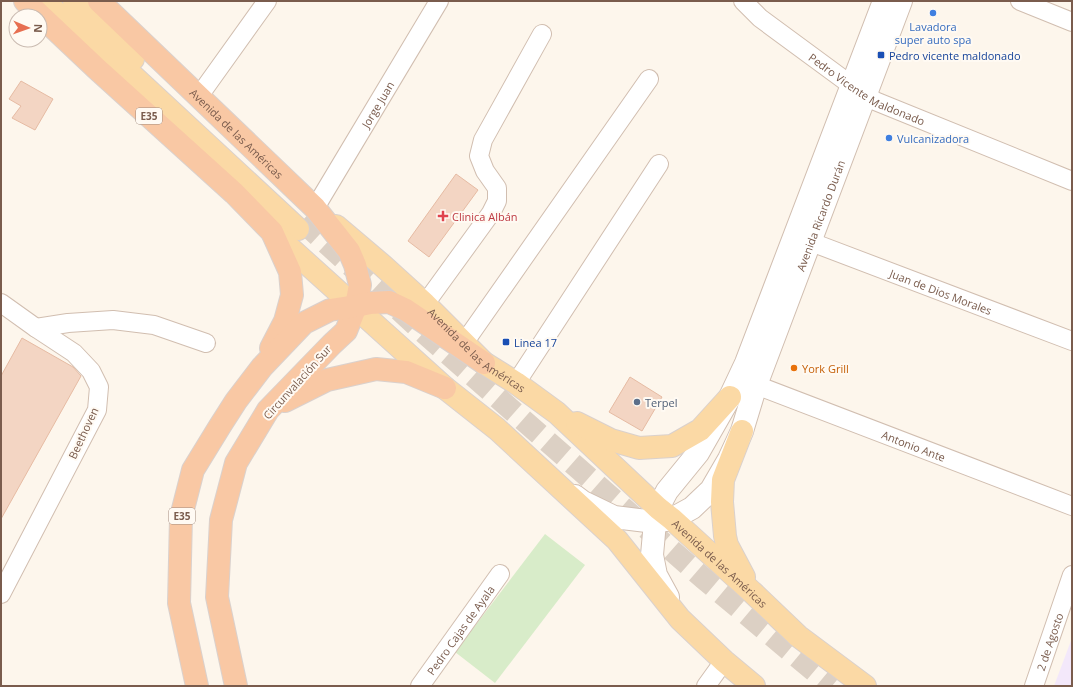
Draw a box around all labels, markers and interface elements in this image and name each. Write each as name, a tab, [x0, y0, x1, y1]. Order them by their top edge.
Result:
north arrow	[8, 8, 48, 48]
marker: Lavadora super auto spa	[928, 8, 938, 18]
place label: Lavadora super auto spa	[895, 19, 971, 47]
text: N	[31, 24, 46, 33]
place label: Pedro vicente maldonado	[889, 48, 1021, 63]
street label: Pedro Vicente Maldonado	[806, 49, 928, 128]
marker: Pedro vicente maldonado	[876, 50, 886, 60]
street label: Jorge Juan	[357, 78, 397, 131]
street label: Avenida de las Américas	[187, 85, 287, 181]
road number: E35	[136, 108, 162, 124]
place label: Vulcanizadora	[897, 131, 969, 146]
marker: Vulcanizadora	[884, 133, 894, 143]
street label: Avenida Ricardo Durán	[792, 158, 848, 273]
place label: Clinica Albán	[452, 209, 518, 224]
marker: Clinica Albán	[437, 210, 449, 222]
street label: Juan de Dios Morales	[887, 265, 994, 317]
street label: Avenida de las Américas	[425, 304, 529, 395]
place label: Linea 17	[514, 335, 557, 350]
marker: Linea 17	[501, 337, 511, 347]
street label: Circunvalación Sur	[260, 341, 335, 422]
place label: York Grill	[802, 361, 849, 376]
marker: York Grill	[789, 363, 799, 373]
place label: Terpel	[645, 395, 677, 410]
marker: Terpel	[632, 397, 642, 407]
street label: Beethoven	[65, 405, 101, 461]
street label: Antonio Ante	[880, 426, 948, 464]
road number: E35	[169, 508, 195, 524]
street label: Avenida de las Américas	[669, 516, 771, 610]
street label: Pedro Cajas de Ayala	[423, 582, 497, 678]
street label: 2 de Agosto	[1032, 610, 1066, 672]

